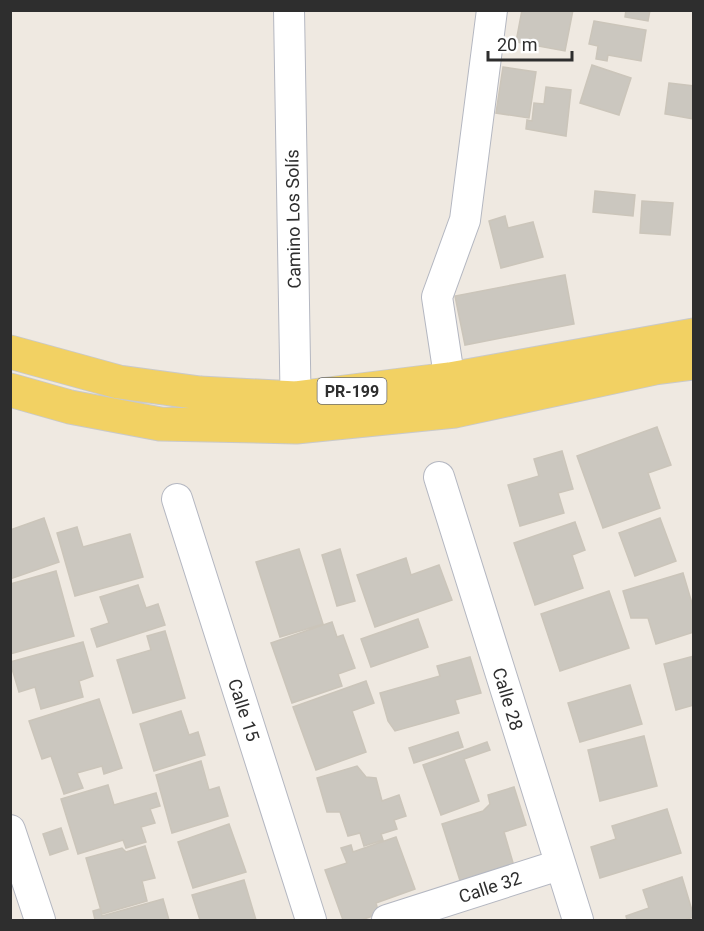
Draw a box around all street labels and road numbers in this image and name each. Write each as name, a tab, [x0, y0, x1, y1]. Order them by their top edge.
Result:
street label: Camino Los Solís	[281, 149, 305, 289]
road number: PR-199	[318, 378, 386, 404]
street label: Calle 28	[489, 665, 527, 733]
street label: Calle 15	[224, 676, 264, 744]
street label: Calle 32	[456, 867, 524, 907]

